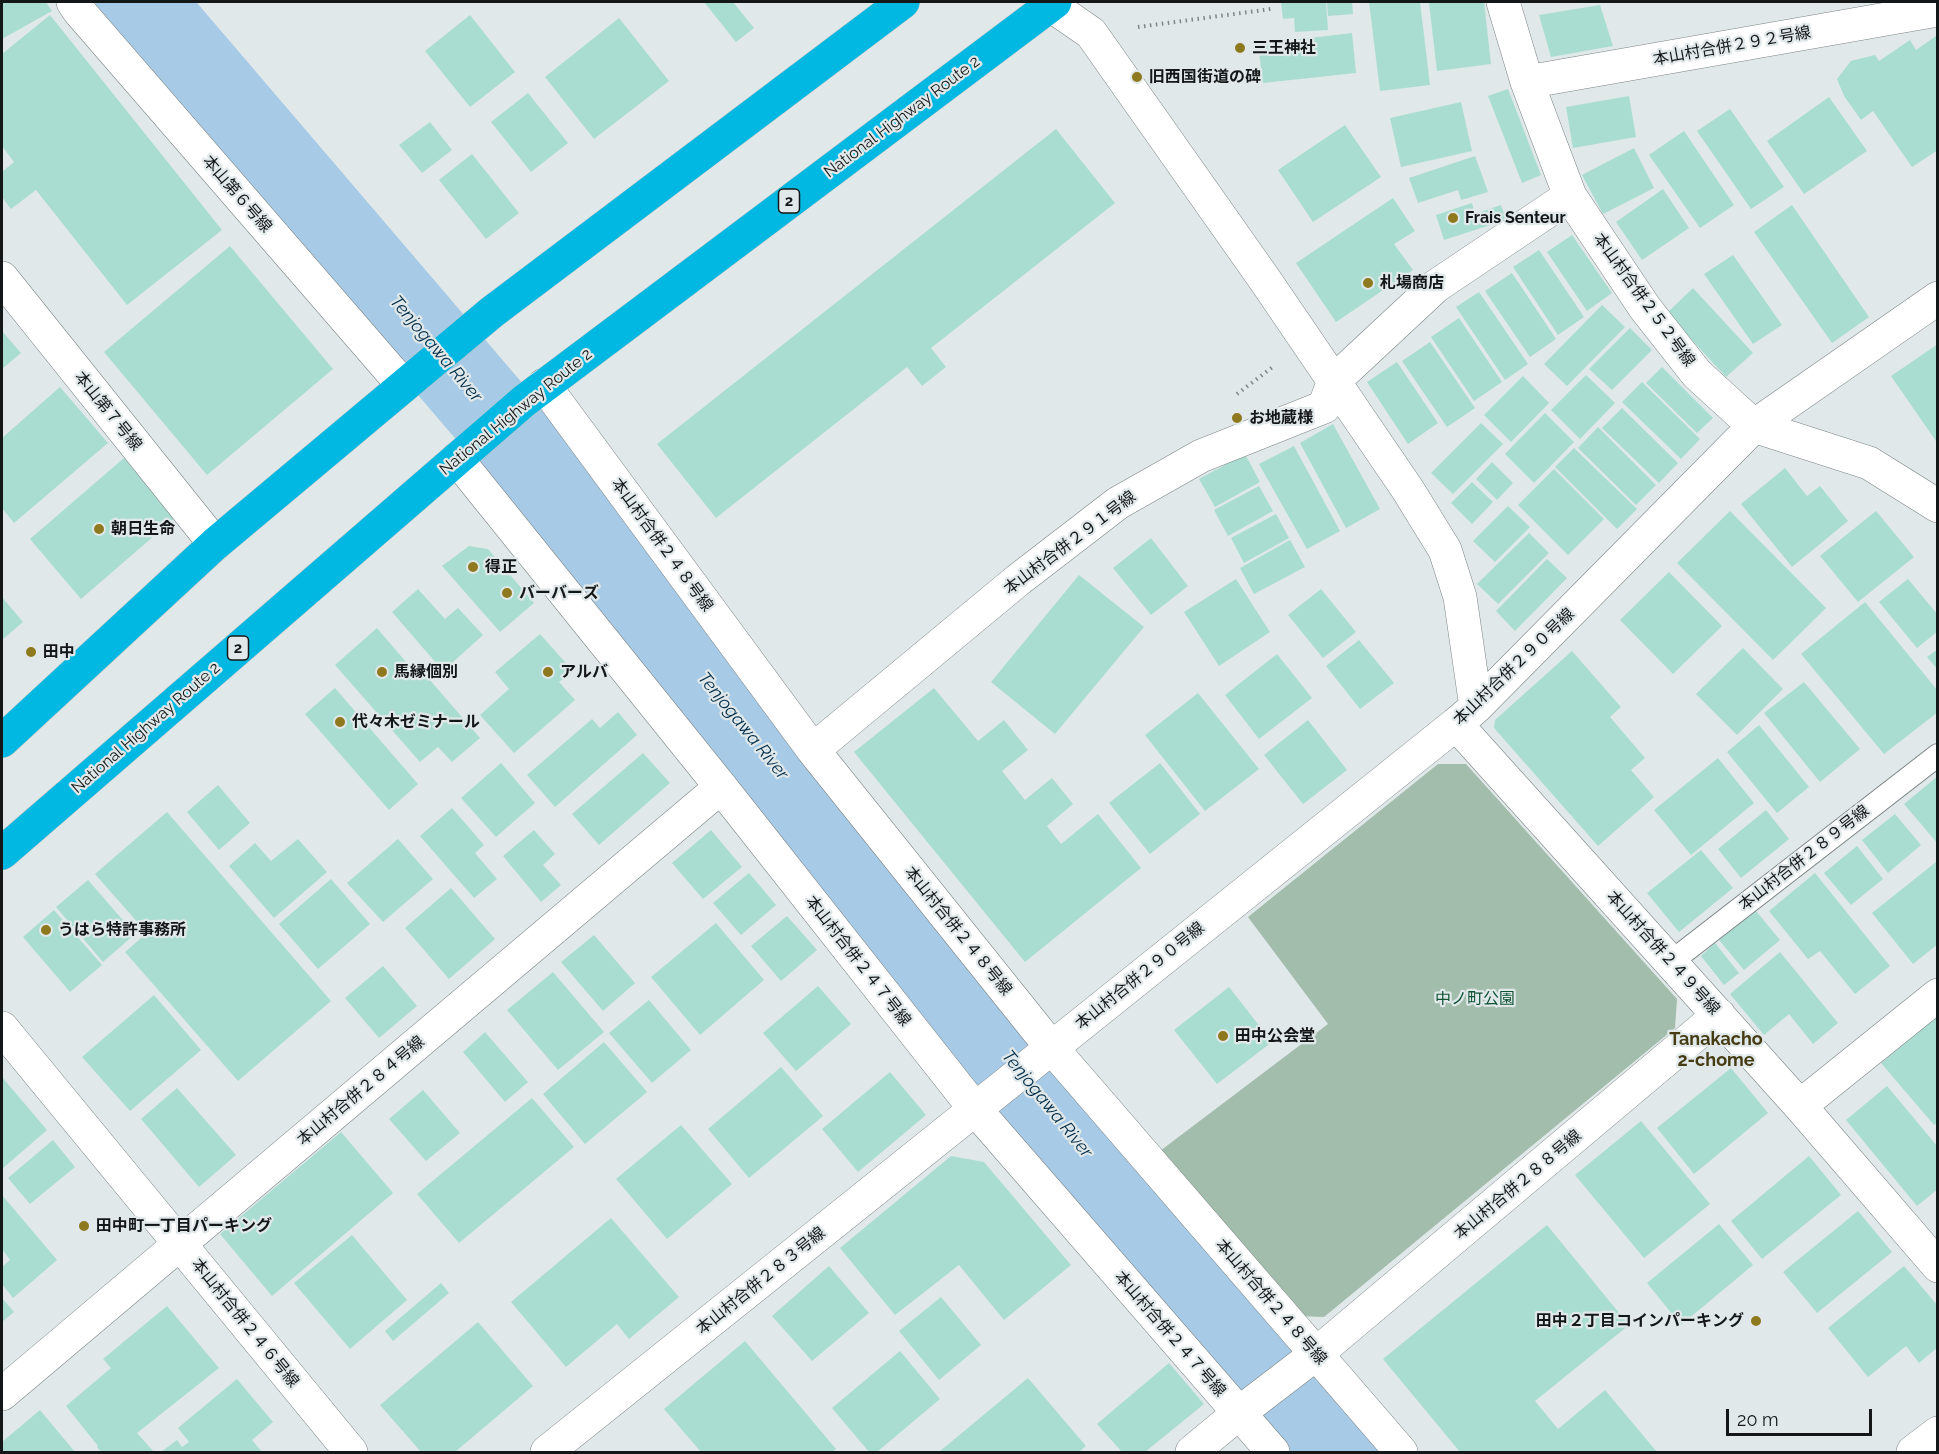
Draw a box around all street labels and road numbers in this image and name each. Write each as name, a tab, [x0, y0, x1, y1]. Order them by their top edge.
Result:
street label: 本山村合併２９２号線	[1652, 23, 1812, 69]
street label: National Highway Route 2	[820, 52, 984, 182]
street label: 本山第６号線	[198, 151, 276, 237]
road number: 2	[778, 189, 800, 213]
street label: 本山村合併２５２号線	[1589, 230, 1699, 370]
street label: National Highway Route 2	[436, 345, 596, 479]
street label: 本山第７号線	[70, 368, 146, 454]
street label: 本山村合併２４８号線	[607, 475, 717, 615]
street label: 本山村合併２９１号線	[1000, 487, 1140, 599]
street label: 本山村合併２９０号線	[1450, 605, 1578, 729]
road number: 2	[228, 636, 248, 660]
street label: National Highway Route 2	[68, 658, 224, 798]
street label: 本山村合併２８９号線	[1735, 801, 1873, 915]
street label: 本山村合併２４８号線	[900, 863, 1016, 999]
street label: 本山村合併２４９号線	[1602, 887, 1724, 1019]
street label: 本山村合併２４７号線	[801, 892, 915, 1030]
street label: 本山村合併２９０号線	[1072, 918, 1208, 1034]
street label: 本山村合併２８４号線	[294, 1032, 428, 1150]
street label: 本山村合併２８８号線	[1451, 1126, 1585, 1244]
street label: 本山村合併２８３号線	[693, 1223, 829, 1339]
street label: 本山村合併２４８号線	[1211, 1235, 1331, 1369]
street label: 本山村合併２４６号線	[187, 1255, 303, 1391]
street label: 本山村合併２４７号線	[1110, 1267, 1230, 1401]

